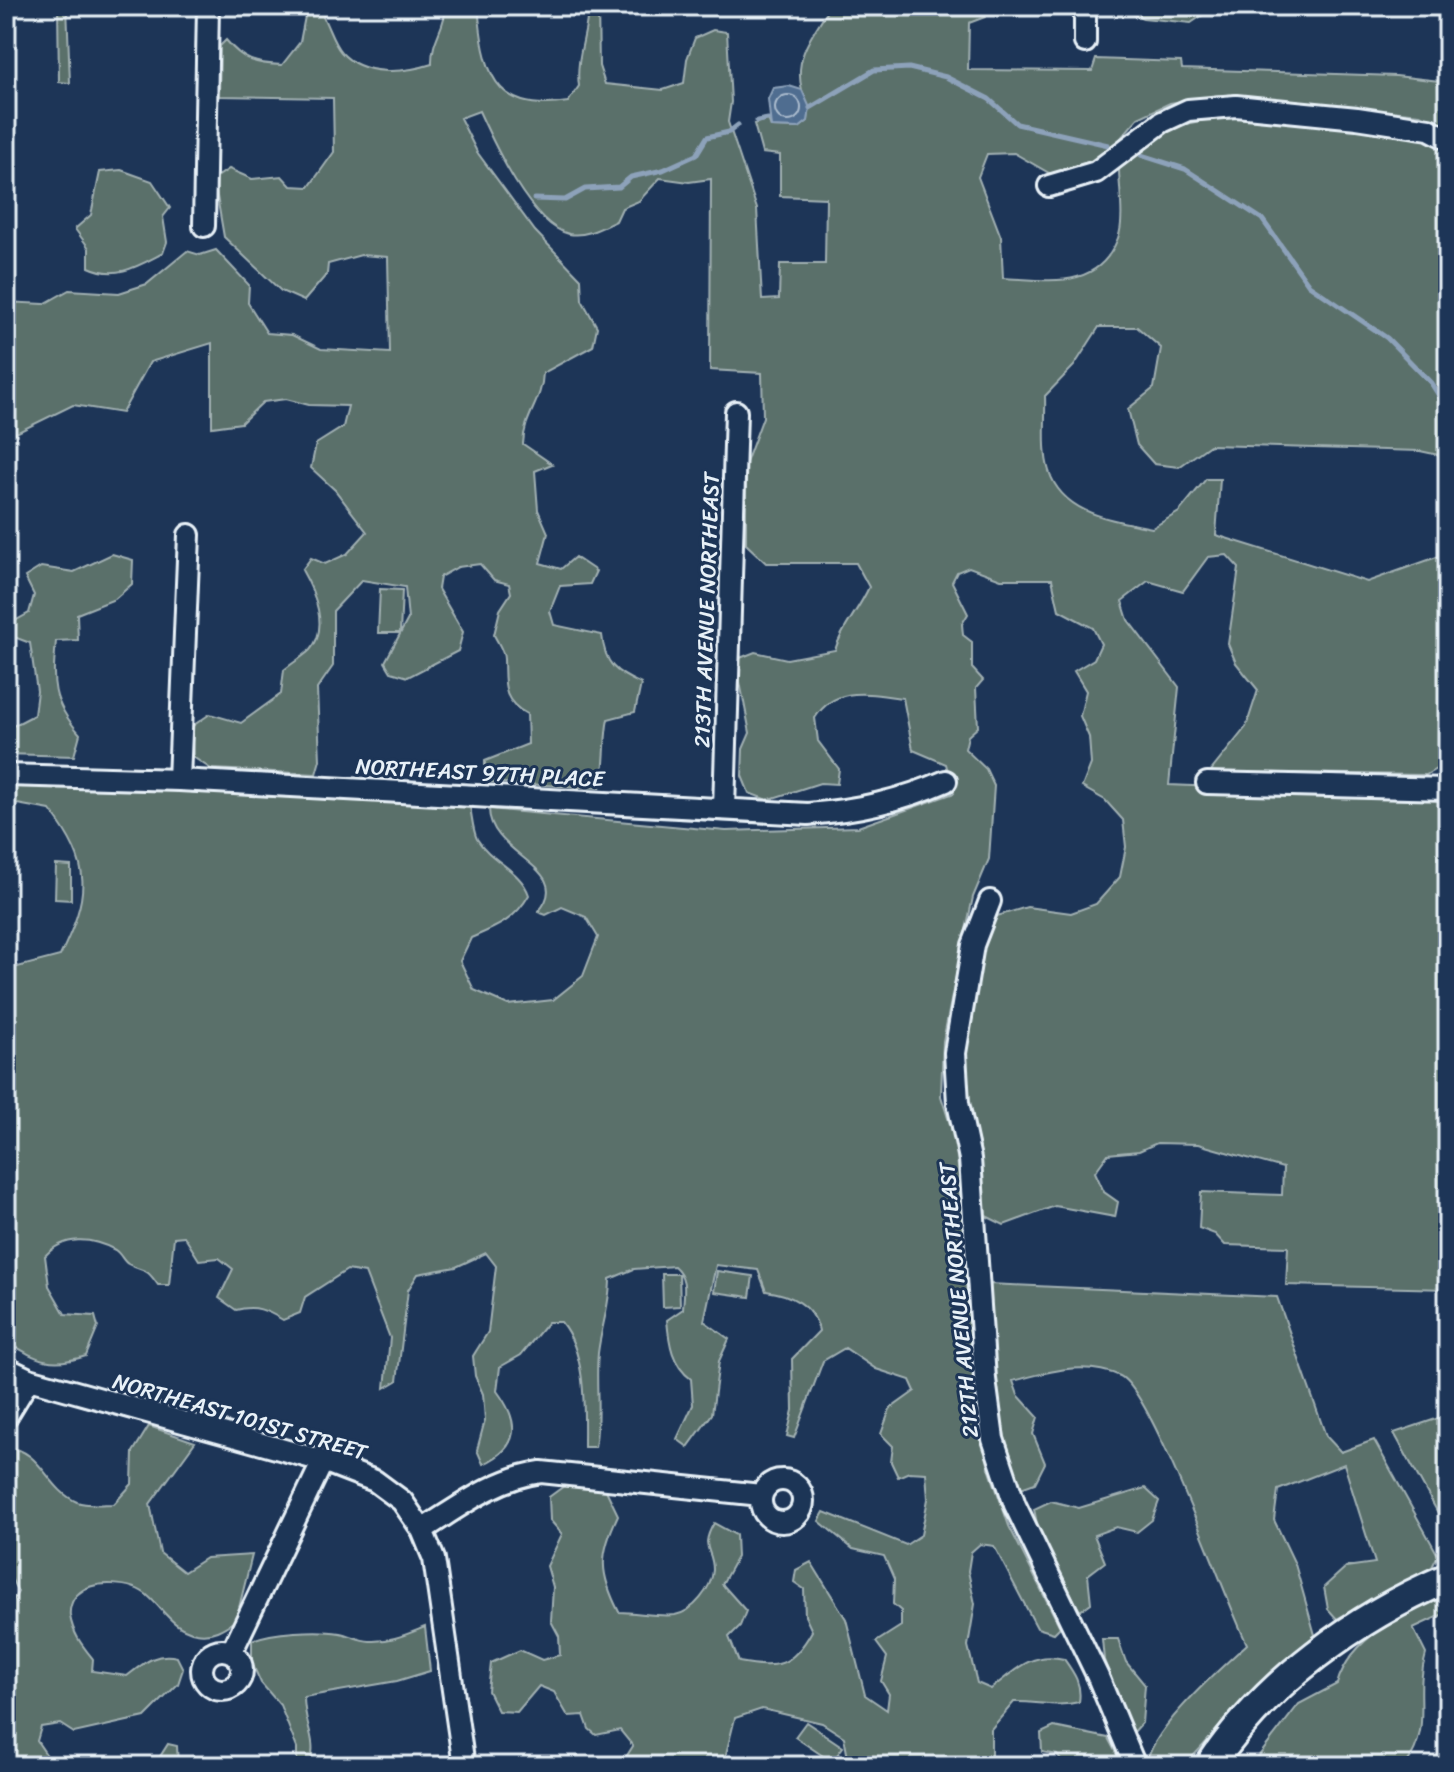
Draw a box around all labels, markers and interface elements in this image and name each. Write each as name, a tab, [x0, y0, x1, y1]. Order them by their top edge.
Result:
street label: 213TH AVENUE NORTHEAST	[682, 470, 731, 749]
street label: NORTHEAST 97TH PLACE	[355, 747, 607, 799]
street label: 212TH AVENUE NORTHEAST	[927, 1159, 990, 1439]
street label: NORTHEAST 101ST STREET	[108, 1361, 373, 1472]

